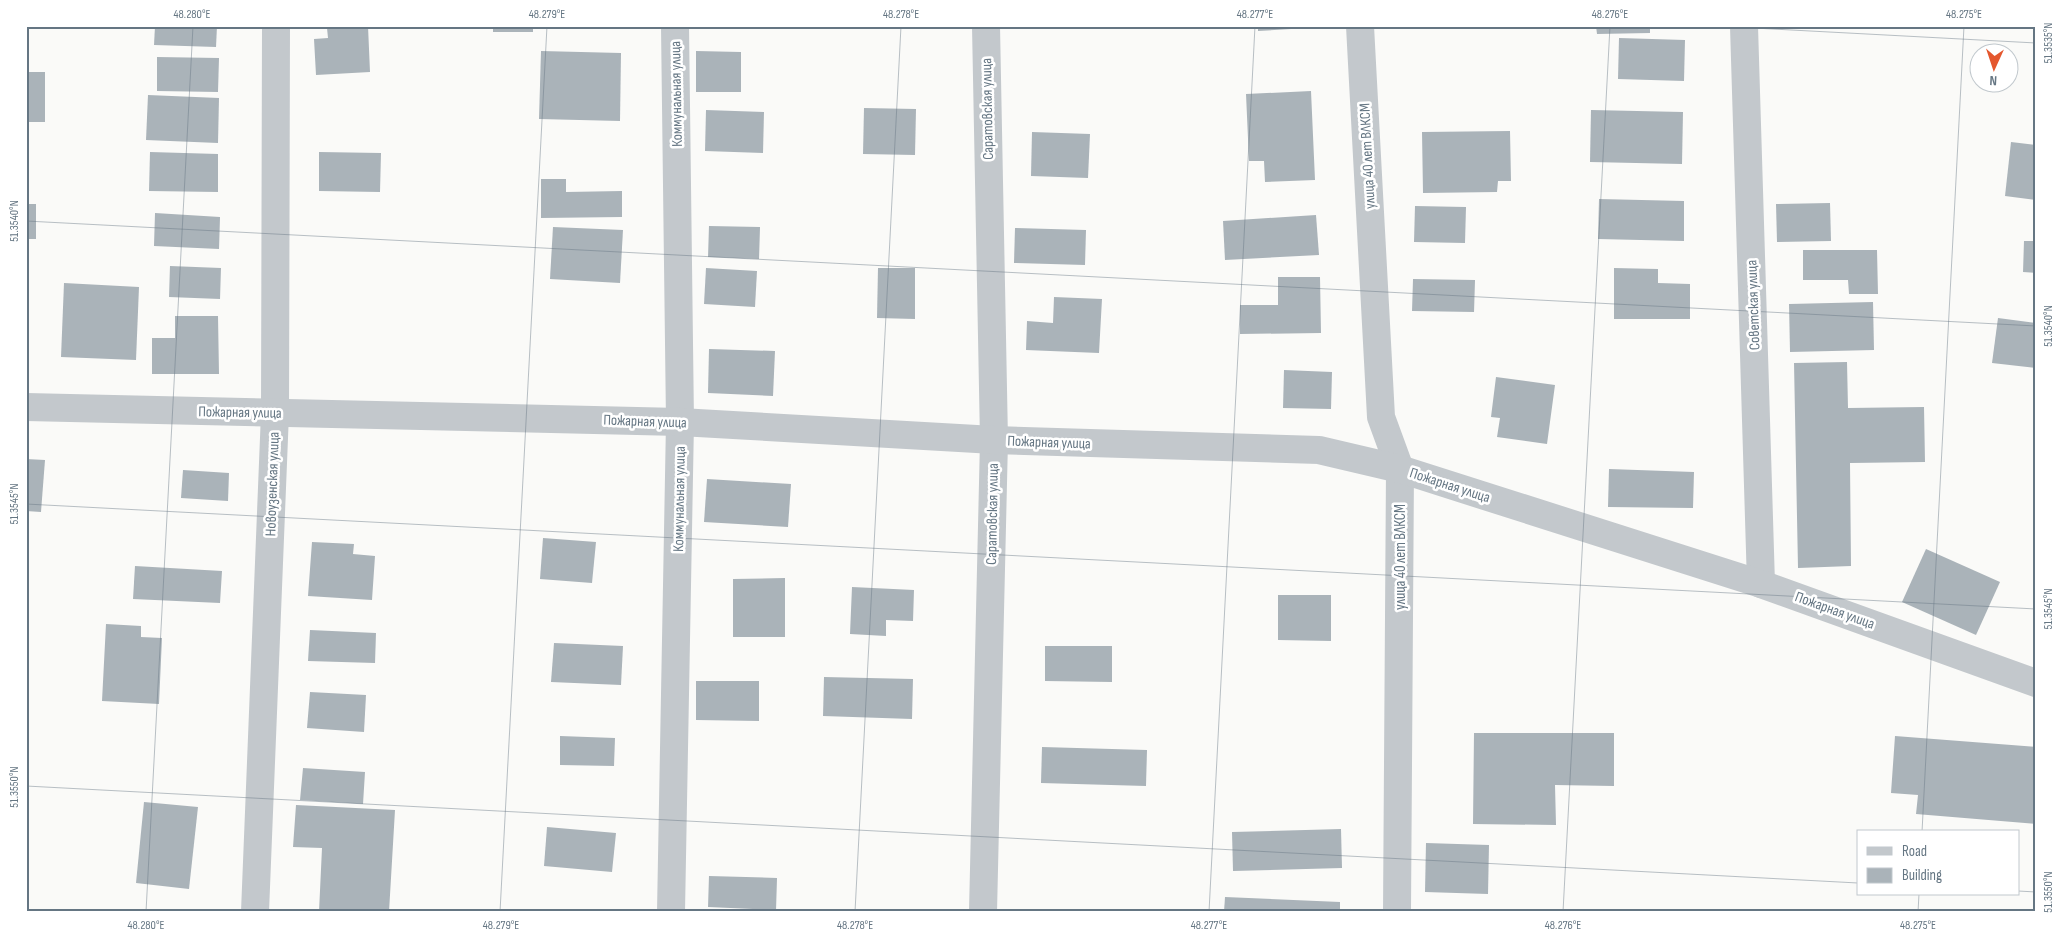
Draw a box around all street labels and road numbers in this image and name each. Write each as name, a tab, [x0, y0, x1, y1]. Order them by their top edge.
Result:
street label: Коммунальная улица	[666, 41, 687, 147]
street label: Саратовская улица	[977, 58, 998, 160]
street label: улица 40 лет ВЛКСМ	[1355, 102, 1380, 209]
street label: Советская улица	[1742, 259, 1765, 350]
street label: Пожарная улица	[198, 402, 282, 423]
street label: Пожарная улица	[603, 411, 687, 432]
street label: Новоузенская улица	[261, 431, 284, 537]
street label: Пожарная улица	[1007, 432, 1091, 453]
street label: Коммунальная улица	[669, 446, 690, 552]
street label: Саратовская улица	[982, 463, 1003, 565]
street label: Пожарная улица	[1407, 464, 1493, 507]
street label: улица 40 лет ВЛКСМ	[1391, 504, 1410, 610]
street label: Пожарная улица	[1792, 587, 1877, 634]

